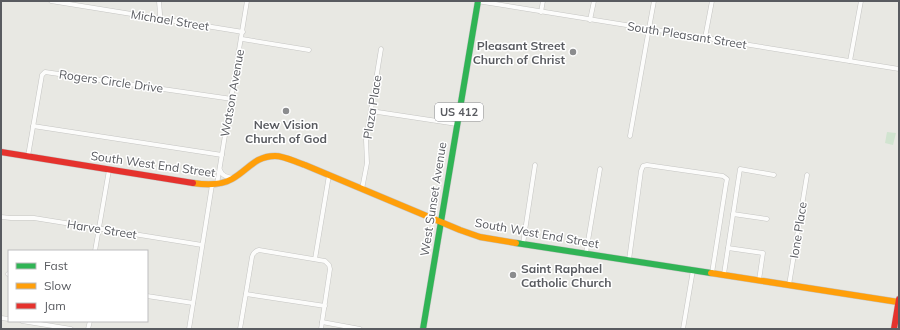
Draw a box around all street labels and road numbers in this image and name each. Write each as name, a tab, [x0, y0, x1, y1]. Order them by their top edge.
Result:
street label: Michael Street	[130, 6, 210, 34]
street label: South Pleasant Street	[626, 18, 748, 52]
street label: Watson Avenue	[217, 48, 247, 138]
street label: Rogers Circle Drive	[58, 66, 164, 96]
street label: Plaza Place	[360, 74, 384, 140]
road number: US 412	[435, 103, 483, 121]
street label: West Sunset Avenue	[417, 141, 449, 257]
street label: South West End Street	[90, 148, 216, 180]
street label: Ione Place	[786, 201, 810, 259]
street label: South West End Street	[474, 215, 600, 251]
street label: Harve Street	[66, 216, 138, 242]

